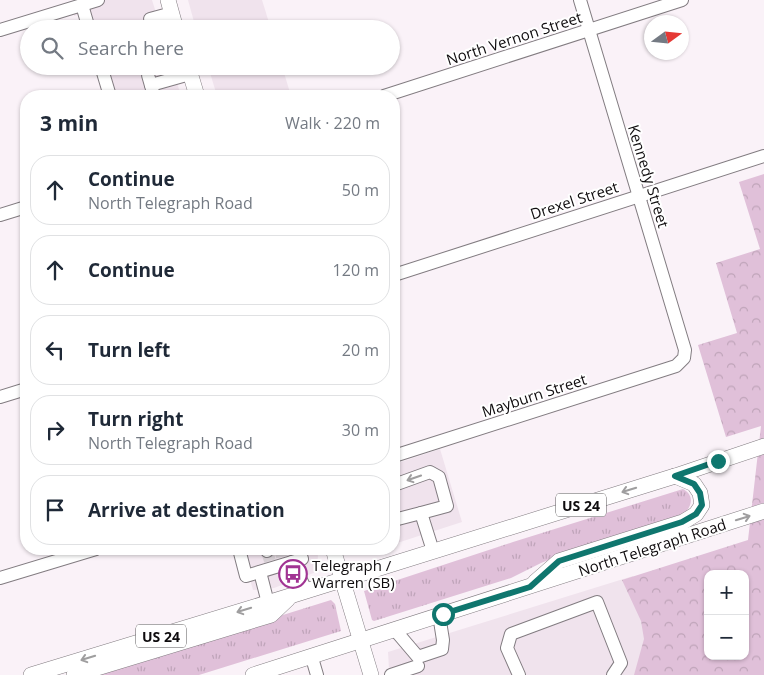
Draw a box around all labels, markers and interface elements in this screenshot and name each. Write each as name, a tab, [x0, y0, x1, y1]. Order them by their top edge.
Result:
street label: North Vernon Street	[444, 7, 584, 69]
north arrow	[644, 15, 689, 60]
search box	[20, 20, 400, 75]
icon: search	[38, 34, 66, 62]
text: Search here	[78, 35, 184, 61]
text: 3 min	[40, 109, 98, 137]
text: Walk · 220 m	[285, 112, 380, 134]
street label: Kennedy Street	[624, 122, 674, 230]
text: Continue	[88, 166, 175, 192]
icon: ahead	[41, 176, 69, 204]
street label: Drexel Street	[527, 176, 621, 224]
text: 50 m	[342, 179, 379, 201]
text: North Telegraph Road	[88, 192, 253, 214]
icon: ahead	[41, 256, 69, 284]
text: Continue	[88, 257, 175, 283]
text: 120 m	[333, 259, 379, 281]
icon: left	[41, 336, 69, 364]
text: Turn left	[88, 337, 170, 363]
text: 20 m	[342, 339, 379, 361]
street label: Mayburn Street	[479, 369, 589, 421]
text: Turn right	[88, 406, 183, 432]
icon: right	[41, 416, 69, 444]
text: 30 m	[342, 419, 379, 441]
text: North Telegraph Road	[88, 432, 253, 454]
route end	[707, 450, 730, 473]
one-way arrow	[407, 474, 422, 483]
one-way arrow	[621, 486, 637, 496]
road number: US 24	[556, 494, 606, 516]
icon: arrive	[41, 496, 69, 524]
text: Arrive at destination	[88, 497, 285, 523]
one-way arrow	[735, 513, 750, 522]
street label: North Telegraph Road	[575, 514, 729, 580]
place label: Telegraph / Warren (SB)	[312, 555, 395, 592]
bus stop icon: Telegraph / Warren (SB)	[278, 559, 308, 589]
map controls	[704, 570, 749, 660]
button: +	[704, 570, 749, 615]
route start	[432, 603, 455, 626]
one-way arrow	[236, 606, 252, 616]
button: −	[704, 615, 749, 660]
road number: US 24	[136, 624, 186, 648]
one-way arrow	[81, 653, 97, 663]

